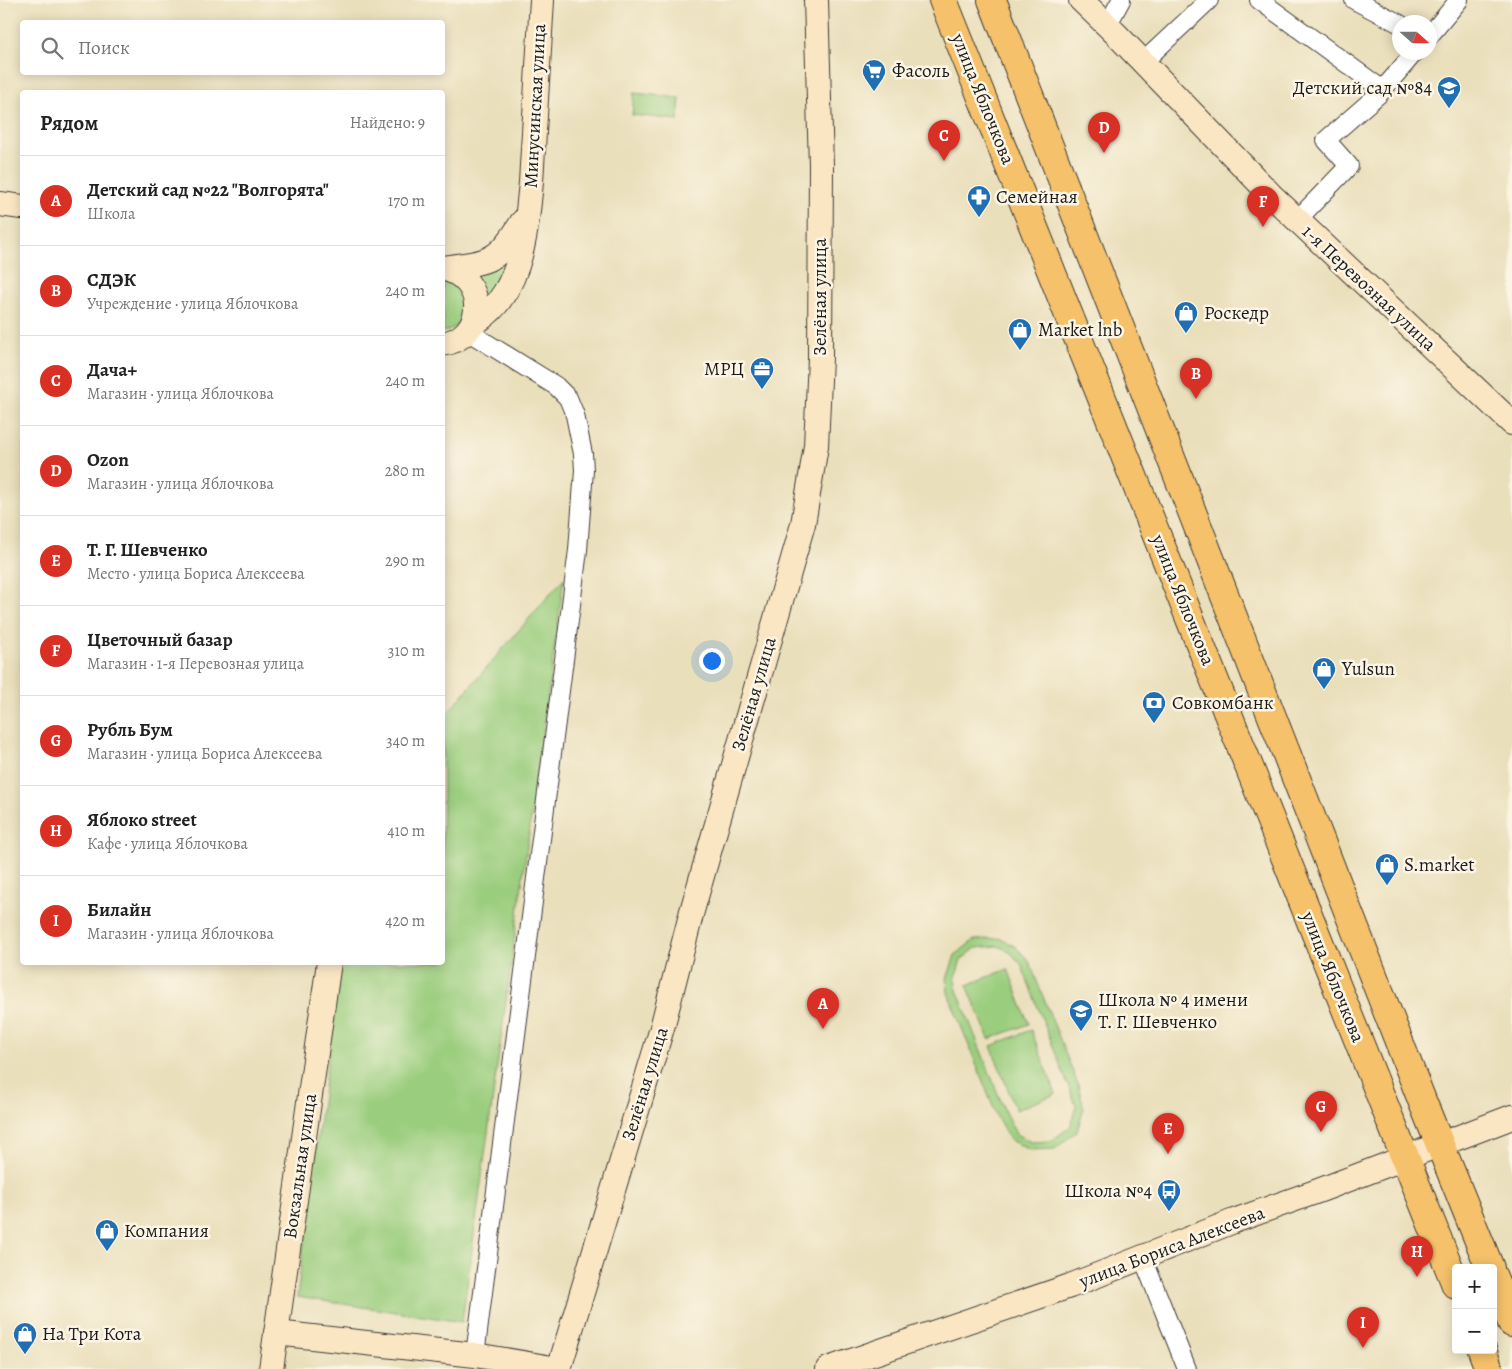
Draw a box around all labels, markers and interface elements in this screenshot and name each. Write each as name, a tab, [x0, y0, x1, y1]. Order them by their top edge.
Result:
north arrow	[1392, 15, 1437, 60]
search box	[20, 20, 445, 75]
street label: Минусинская улица	[518, 23, 552, 189]
street label: улица Яблочкова	[945, 29, 1021, 168]
icon: search	[38, 34, 66, 62]
text: Поиск	[78, 35, 130, 61]
supermarket icon: Фасоль	[861, 58, 887, 92]
place label: Фасоль	[892, 58, 949, 84]
place label: Детский сад №84	[1293, 75, 1432, 101]
school or university icon: Детский сад №84	[1436, 75, 1462, 109]
text: Рядом	[40, 109, 98, 137]
text: Найдено: 9	[350, 112, 425, 134]
pin: D	[1088, 112, 1120, 153]
pin: C	[928, 120, 960, 161]
text: Детский сад №22 "Волгорята"	[87, 177, 329, 203]
pharmacy icon: Семейная	[966, 184, 992, 218]
place label: Семейная	[996, 184, 1078, 210]
pin: F	[1247, 186, 1279, 227]
text: A	[51, 190, 61, 212]
text: 170 m	[388, 190, 425, 212]
text: Школа	[87, 203, 135, 225]
street label: 1-я Перевозная улица	[1296, 219, 1442, 357]
street label: Зелёная улица	[807, 238, 833, 356]
text: СДЭК	[87, 267, 136, 293]
text: B	[51, 280, 61, 302]
text: 240 m	[385, 280, 425, 302]
text: Учреждение · улица Яблочкова	[87, 293, 298, 315]
shop icon: Роскедр	[1173, 300, 1199, 334]
place label: Роскедр	[1204, 300, 1269, 326]
shop icon: Market lnb	[1007, 317, 1033, 351]
place label: Market lnb	[1038, 317, 1122, 343]
place label: МРЦ	[704, 356, 744, 382]
office icon: МРЦ	[749, 356, 775, 390]
text: Дача+	[87, 357, 137, 383]
pin: B	[1180, 358, 1212, 399]
text: C	[51, 370, 61, 392]
text: 240 m	[385, 370, 425, 392]
text: Магазин · улица Яблочкова	[87, 383, 274, 405]
text: Ozon	[87, 447, 129, 473]
text: D	[50, 460, 62, 482]
text: 280 m	[385, 460, 425, 482]
text: Магазин · улица Яблочкова	[87, 473, 274, 495]
street label: улица Яблочкова	[1145, 530, 1221, 669]
text: Т. Г. Шевченко	[87, 537, 208, 563]
text: E	[51, 550, 61, 572]
text: 290 m	[385, 550, 425, 572]
text: Место · улица Бориса Алексеева	[87, 563, 305, 585]
text: Цветочный базар	[87, 627, 233, 653]
street label: Зелёная улица	[725, 634, 783, 754]
text: F	[52, 640, 60, 662]
text: 310 m	[388, 640, 425, 662]
your location	[699, 648, 725, 674]
text: Магазин · 1-я Перевозная улица	[87, 653, 304, 675]
shop icon: Yulsun	[1311, 656, 1337, 690]
place label: Yulsun	[1341, 656, 1395, 682]
bank icon: Совкомбанк	[1141, 690, 1167, 724]
place label: Совкомбанк	[1172, 690, 1274, 716]
text: Рубль Бум	[87, 717, 173, 743]
text: G	[51, 730, 61, 752]
text: 340 m	[386, 730, 425, 752]
text: Магазин · улица Бориса Алексеева	[87, 743, 322, 765]
text: Яблоко street	[87, 807, 197, 833]
text: H	[50, 820, 62, 842]
text: 410 m	[387, 820, 425, 842]
text: Кафе · улица Яблочкова	[87, 833, 248, 855]
shop icon: S.market	[1374, 852, 1400, 886]
place label: S.market	[1404, 852, 1475, 878]
text: Билайн	[87, 897, 151, 923]
street label: улица Яблочкова	[1295, 907, 1371, 1046]
text: I	[53, 910, 59, 932]
text: 420 m	[385, 910, 425, 932]
text: Магазин · улица Яблочкова	[87, 923, 274, 945]
place label: Школа № 4 имени Т. Г. Шевченко	[1098, 987, 1248, 1035]
pin: A	[807, 988, 839, 1029]
school or university icon: Школа № 4 имени Т. Г. Шевченко	[1068, 998, 1094, 1032]
street label: Зелёная улица	[615, 1024, 675, 1144]
street label: Вокзальная улица	[277, 1091, 323, 1240]
pin: G	[1305, 1091, 1337, 1132]
pin: E	[1152, 1113, 1184, 1154]
place label: Школа №4	[1064, 1178, 1152, 1204]
bus stop icon: Школа №4	[1156, 1178, 1182, 1212]
street label: улица Бориса Алексеева	[1075, 1200, 1269, 1295]
shop icon: Компания	[94, 1218, 120, 1252]
place label: Компания	[124, 1218, 209, 1244]
pin: H	[1401, 1236, 1433, 1277]
map controls	[1452, 1264, 1497, 1354]
button: +	[1452, 1264, 1497, 1309]
pin: I	[1347, 1307, 1379, 1348]
button: −	[1452, 1309, 1497, 1354]
shop icon: На Три Кота	[12, 1321, 38, 1355]
place label: На Три Кота	[42, 1321, 142, 1347]

